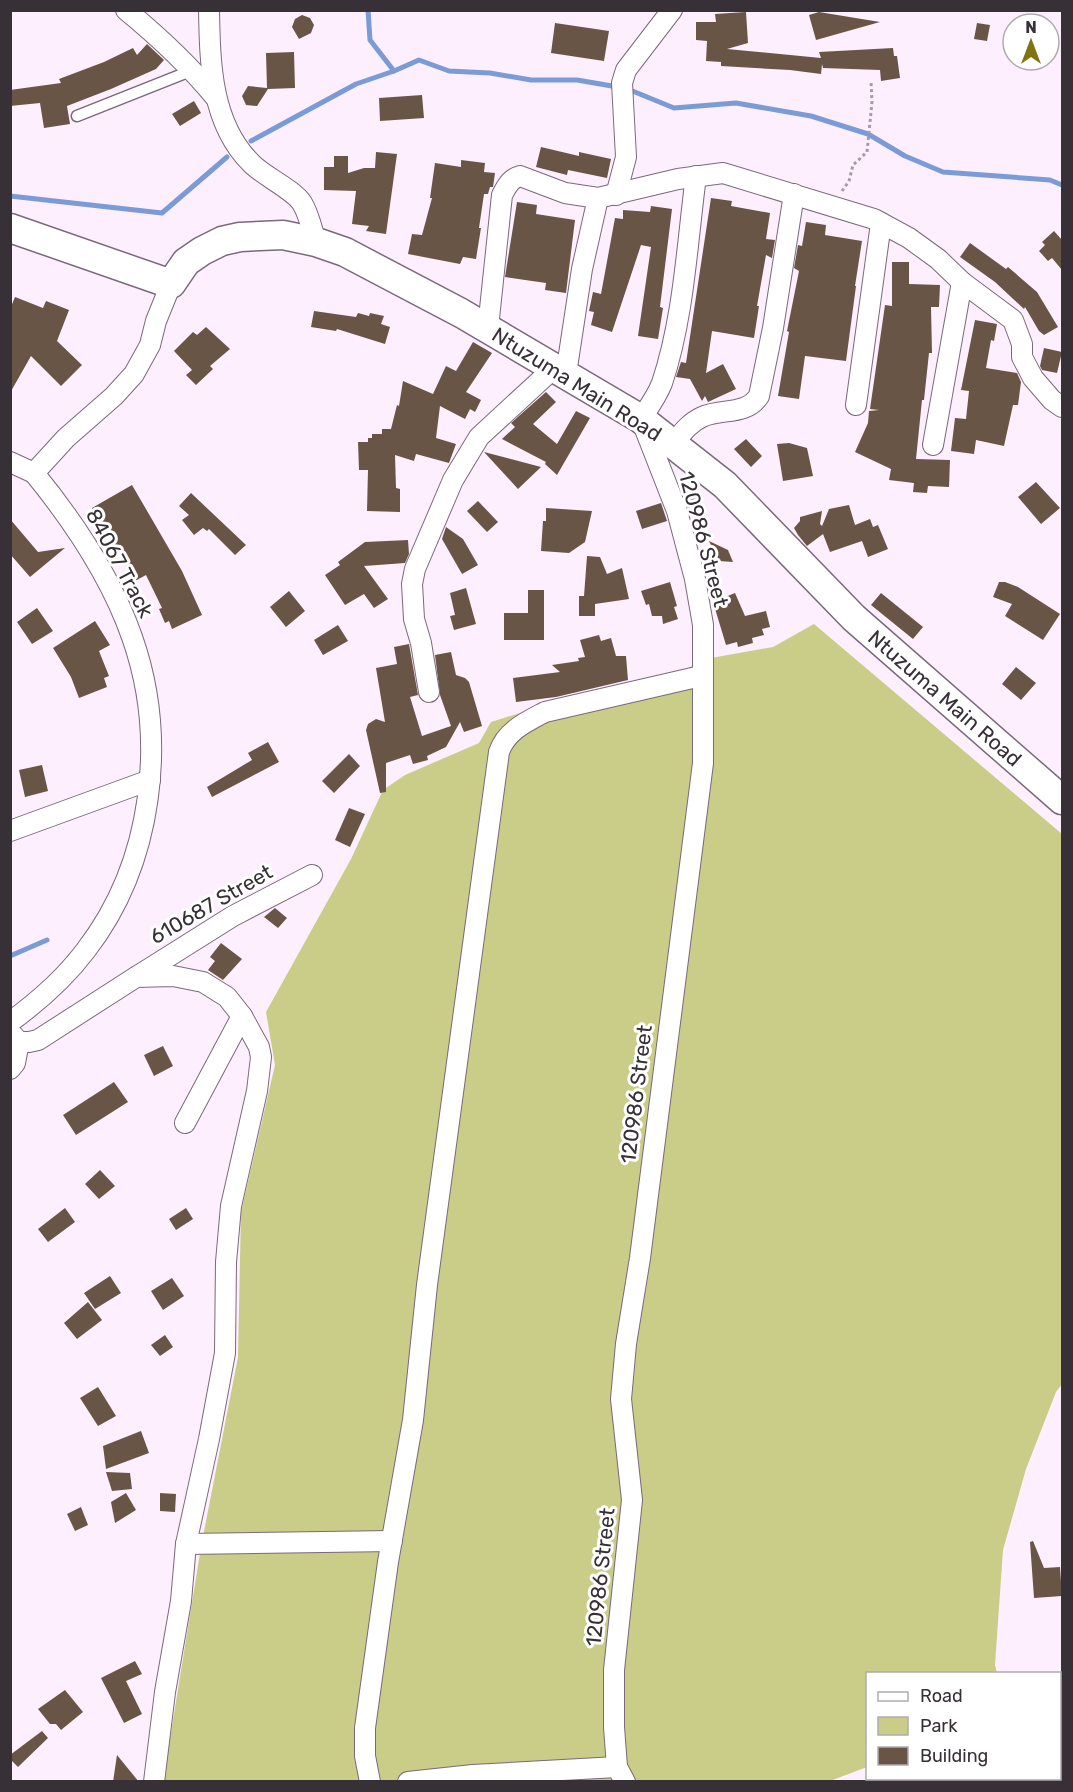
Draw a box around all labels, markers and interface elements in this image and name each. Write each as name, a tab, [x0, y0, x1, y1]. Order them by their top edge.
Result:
north arrow	[1001, 12, 1061, 72]
text: N	[1025, 18, 1037, 37]
street label: Ntuzuma Main Road	[488, 322, 666, 446]
street label: 120986 Street	[674, 469, 734, 609]
street label: 84067 Track	[81, 504, 159, 622]
street label: Ntuzuma Main Road	[863, 625, 1027, 771]
street label: 610687 Street	[145, 859, 277, 949]
street label: 120986 Street	[615, 1024, 657, 1164]
street label: 120986 Street	[580, 1507, 620, 1647]
legend	[866, 1672, 1061, 1780]
text: Road	[920, 1685, 963, 1707]
text: Park	[920, 1715, 958, 1737]
text: Building	[920, 1745, 988, 1767]

